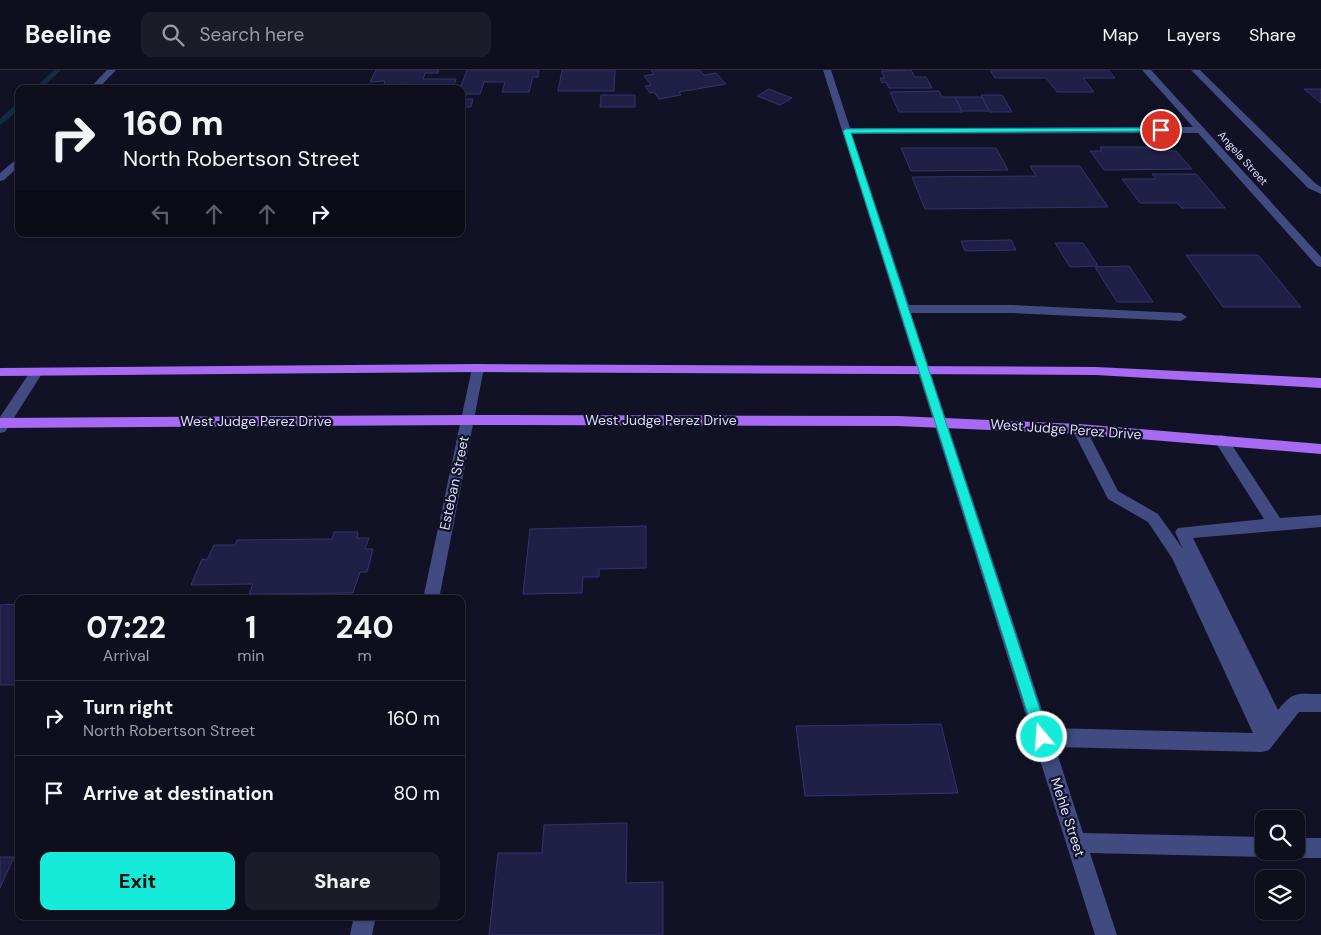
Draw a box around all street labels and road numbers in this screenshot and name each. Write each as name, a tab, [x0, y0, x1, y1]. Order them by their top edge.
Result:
street label: Angela Street	[1215, 128, 1271, 188]
street label: West Judge Perez Drive	[585, 411, 737, 429]
street label: West Judge Perez Drive	[180, 412, 332, 430]
street label: West Judge Perez Drive	[990, 415, 1142, 443]
street label: Esteban Street	[435, 434, 473, 532]
street label: Mehle Street	[1047, 775, 1089, 859]

